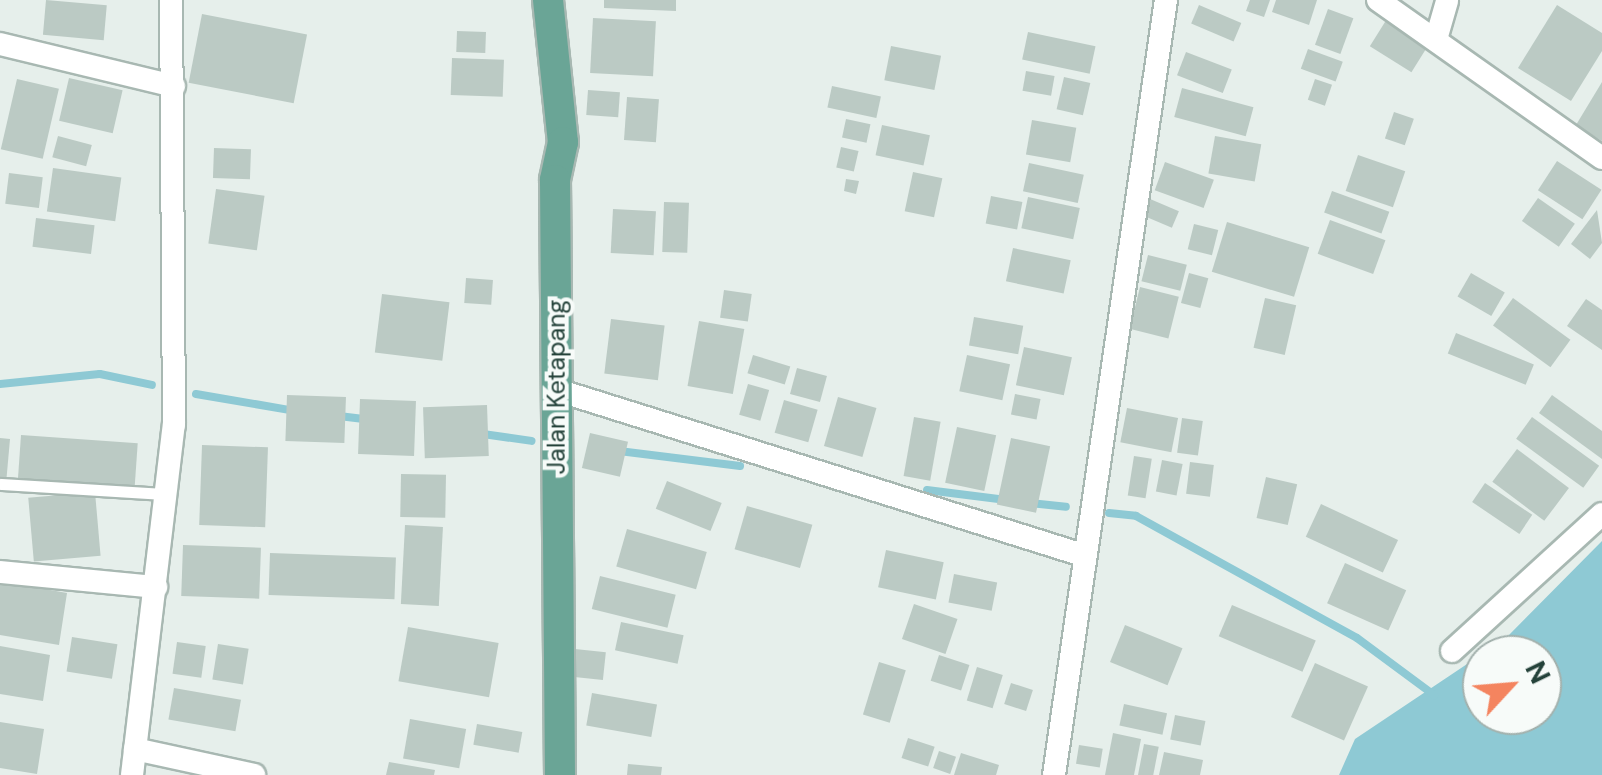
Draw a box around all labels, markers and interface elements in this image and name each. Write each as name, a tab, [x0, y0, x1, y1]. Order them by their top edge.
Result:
street label: Jalan Ketapang	[542, 300, 572, 474]
north arrow	[1462, 635, 1562, 735]
text: N	[1517, 655, 1559, 690]

